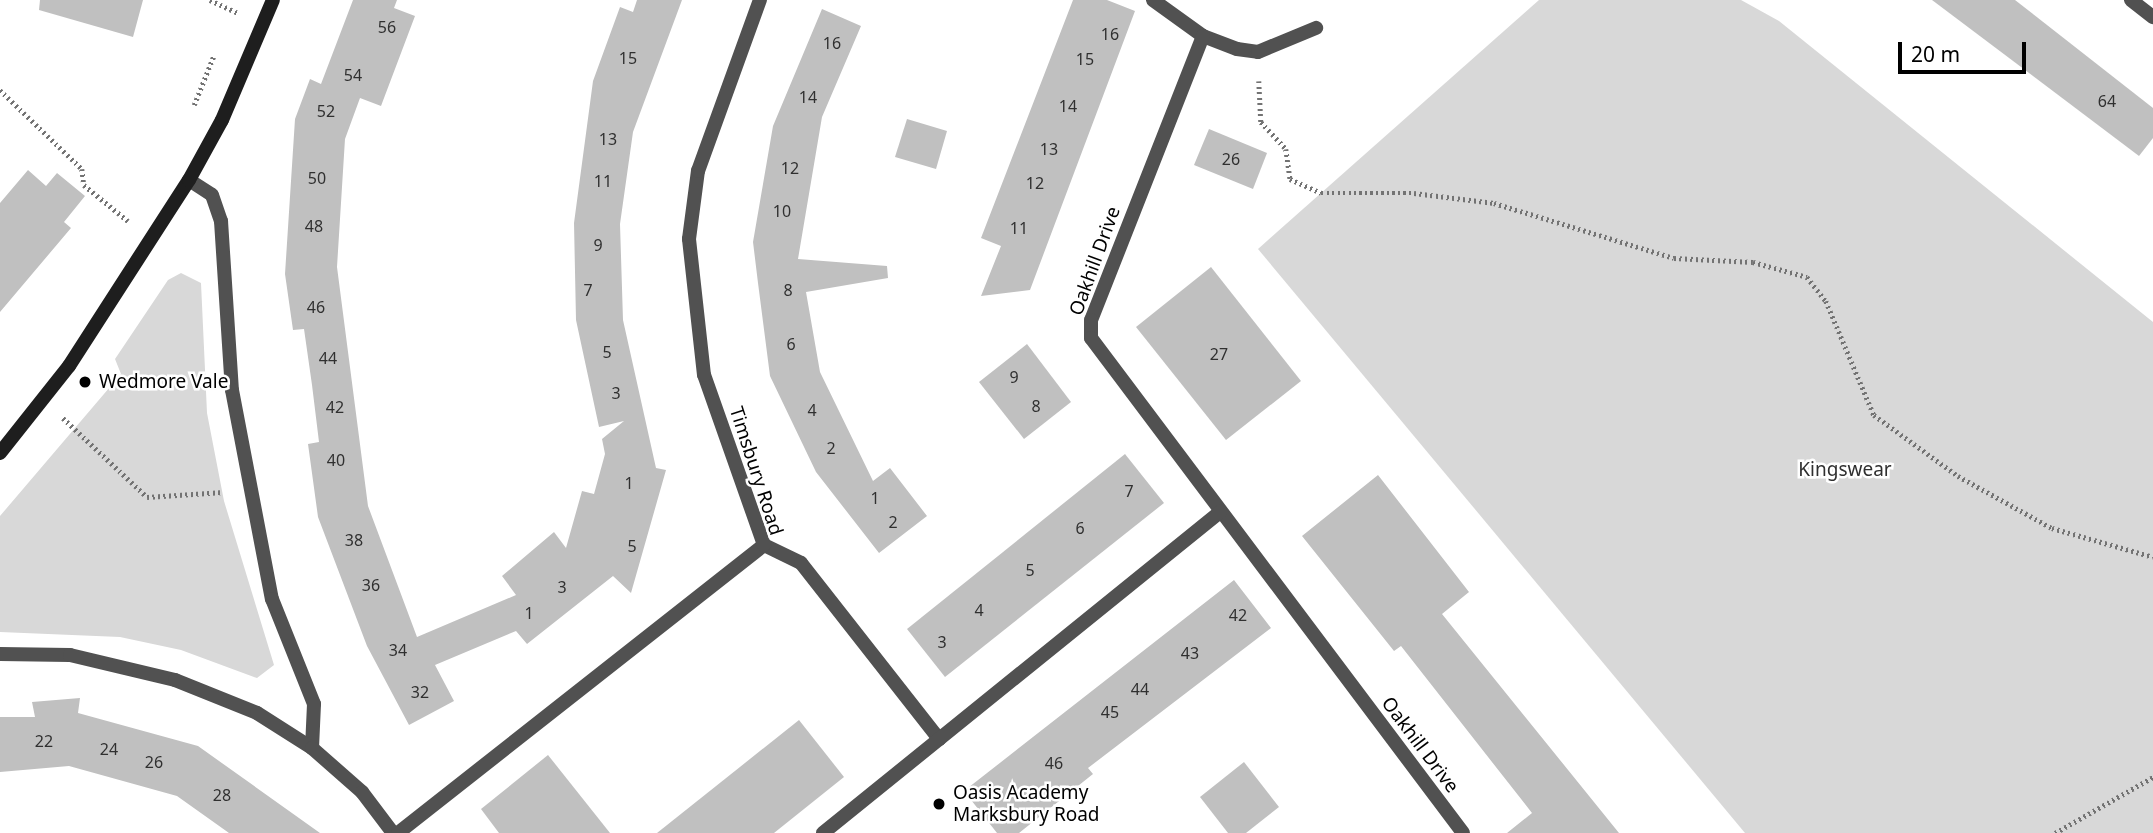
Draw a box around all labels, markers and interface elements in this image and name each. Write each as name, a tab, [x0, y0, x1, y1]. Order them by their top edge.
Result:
house number: 56	[378, 17, 396, 37]
house number: 16	[1101, 24, 1119, 44]
scale bar	[1901, 28, 2029, 72]
house number: 16	[823, 33, 841, 53]
text: 20 m	[1911, 40, 1960, 68]
house number: 15	[619, 48, 637, 68]
house number: 15	[1076, 49, 1094, 69]
house number: 54	[344, 65, 362, 85]
house number: 14	[799, 87, 817, 107]
house number: 64	[2098, 91, 2116, 111]
house number: 14	[1059, 96, 1077, 116]
house number: 52	[317, 101, 335, 121]
house number: 13	[599, 129, 617, 149]
house number: 13	[1040, 139, 1058, 159]
house number: 26	[1222, 149, 1240, 169]
house number: 12	[781, 158, 799, 178]
house number: 50	[308, 168, 326, 188]
house number: 11	[594, 171, 612, 191]
house number: 12	[1026, 173, 1044, 193]
house number: 10	[773, 201, 791, 221]
street label: Oakhill Drive	[1065, 204, 1125, 318]
house number: 48	[305, 216, 323, 236]
house number: 11	[1010, 218, 1028, 238]
house number: 9	[593, 235, 603, 255]
house number: 7	[583, 280, 593, 300]
house number: 8	[783, 280, 793, 300]
house number: 46	[307, 297, 325, 317]
house number: 6	[786, 334, 796, 354]
house number: 5	[602, 342, 612, 362]
house number: 27	[1210, 344, 1228, 364]
house number: 44	[319, 348, 337, 368]
house number: 9	[1009, 367, 1019, 387]
place label: Wedmore Vale	[99, 371, 228, 393]
marker: Wedmore Vale	[77, 374, 93, 390]
house number: 3	[611, 383, 621, 403]
house number: 8	[1031, 396, 1041, 416]
house number: 42	[326, 397, 344, 417]
house number: 4	[807, 400, 817, 420]
street label: Timsbury Road	[724, 404, 788, 538]
house number: 2	[826, 438, 836, 458]
house number: 40	[327, 450, 345, 470]
park label: Kingswear	[1798, 459, 1892, 481]
house number: 1	[624, 473, 634, 493]
house number: 7	[1124, 481, 1134, 501]
house number: 1	[870, 488, 880, 508]
house number: 2	[888, 512, 898, 532]
house number: 6	[1075, 518, 1085, 538]
house number: 38	[345, 530, 363, 550]
house number: 5	[627, 536, 637, 556]
house number: 5	[1025, 560, 1035, 580]
house number: 36	[362, 575, 380, 595]
house number: 3	[557, 577, 567, 597]
house number: 4	[974, 600, 984, 620]
house number: 1	[524, 603, 534, 623]
house number: 42	[1229, 605, 1247, 625]
house number: 3	[937, 632, 947, 652]
house number: 34	[389, 640, 407, 660]
house number: 43	[1181, 643, 1199, 663]
house number: 44	[1131, 679, 1149, 699]
house number: 32	[411, 682, 429, 702]
street label: Oakhill Drive	[1377, 693, 1463, 797]
house number: 45	[1101, 702, 1119, 722]
house number: 22	[35, 731, 53, 751]
house number: 24	[100, 739, 118, 759]
house number: 26	[145, 752, 163, 772]
house number: 46	[1045, 753, 1063, 773]
place label: Oasis Academy Marksbury Road	[953, 782, 1100, 826]
house number: 28	[213, 785, 231, 805]
marker: Oasis Academy Marksbury Road	[931, 796, 947, 812]

